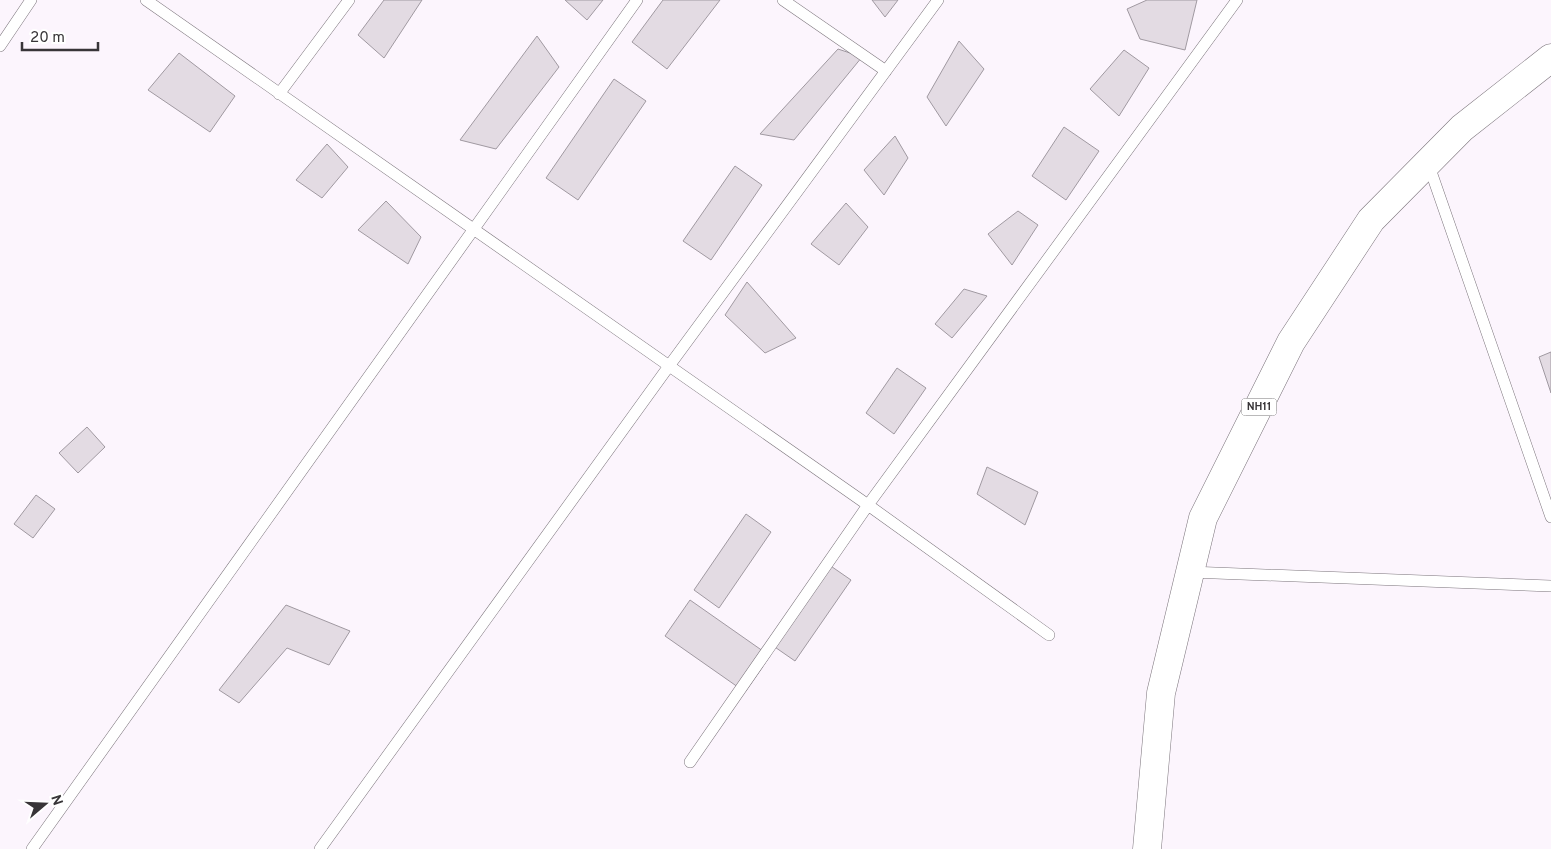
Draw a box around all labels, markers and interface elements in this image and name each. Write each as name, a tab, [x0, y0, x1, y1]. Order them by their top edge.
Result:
scale bar	[22, 20, 99, 52]
text: 20 m	[30, 29, 65, 48]
road number: NH11	[1242, 398, 1276, 416]
north arrow	[20, 779, 70, 829]
text: N	[46, 793, 66, 808]

